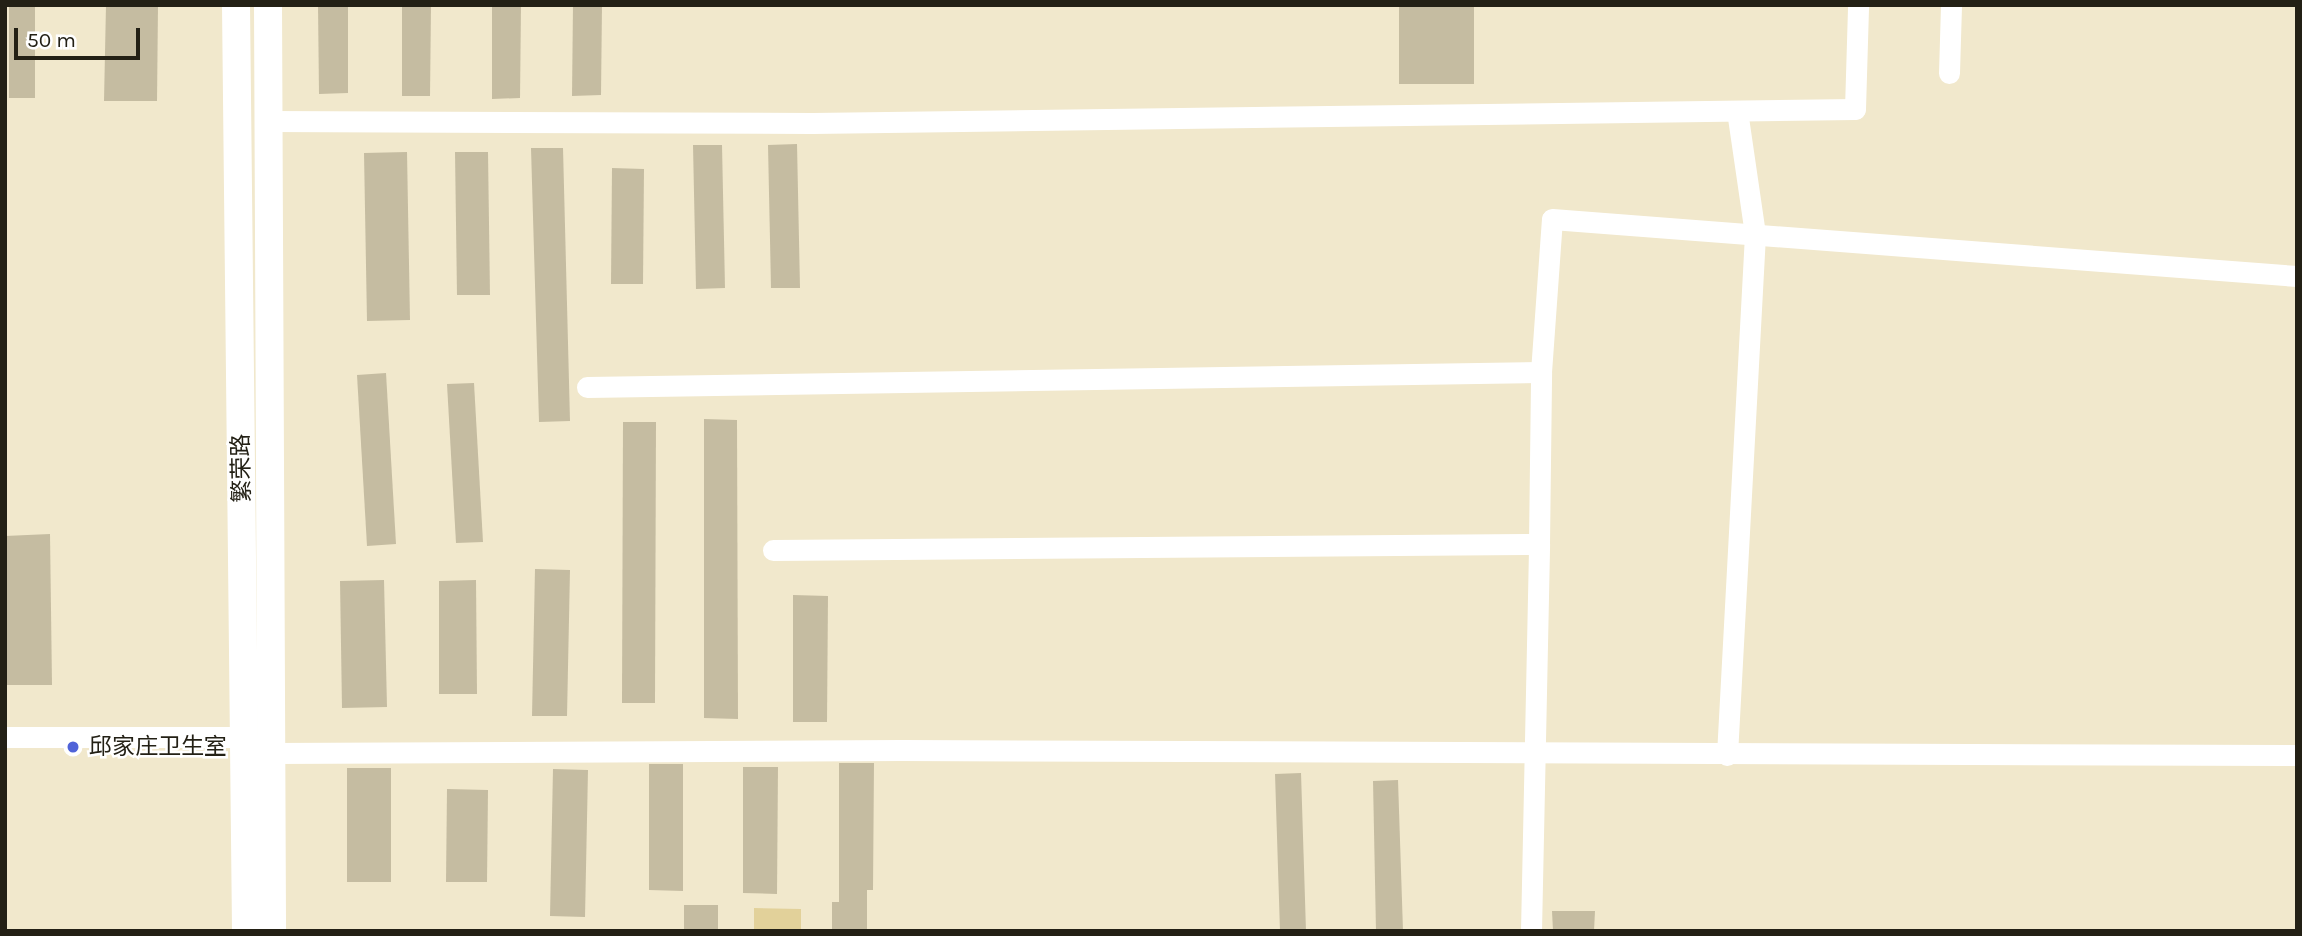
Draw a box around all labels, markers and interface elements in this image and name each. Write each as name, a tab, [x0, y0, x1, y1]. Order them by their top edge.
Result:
scale bar	[18, 14, 144, 58]
text: 50 m	[27, 28, 76, 52]
street label: 繁荣路	[228, 433, 256, 503]
place label: 邱家庄卫生室	[89, 733, 227, 761]
marker: 邱家庄卫生室	[63, 737, 83, 757]

